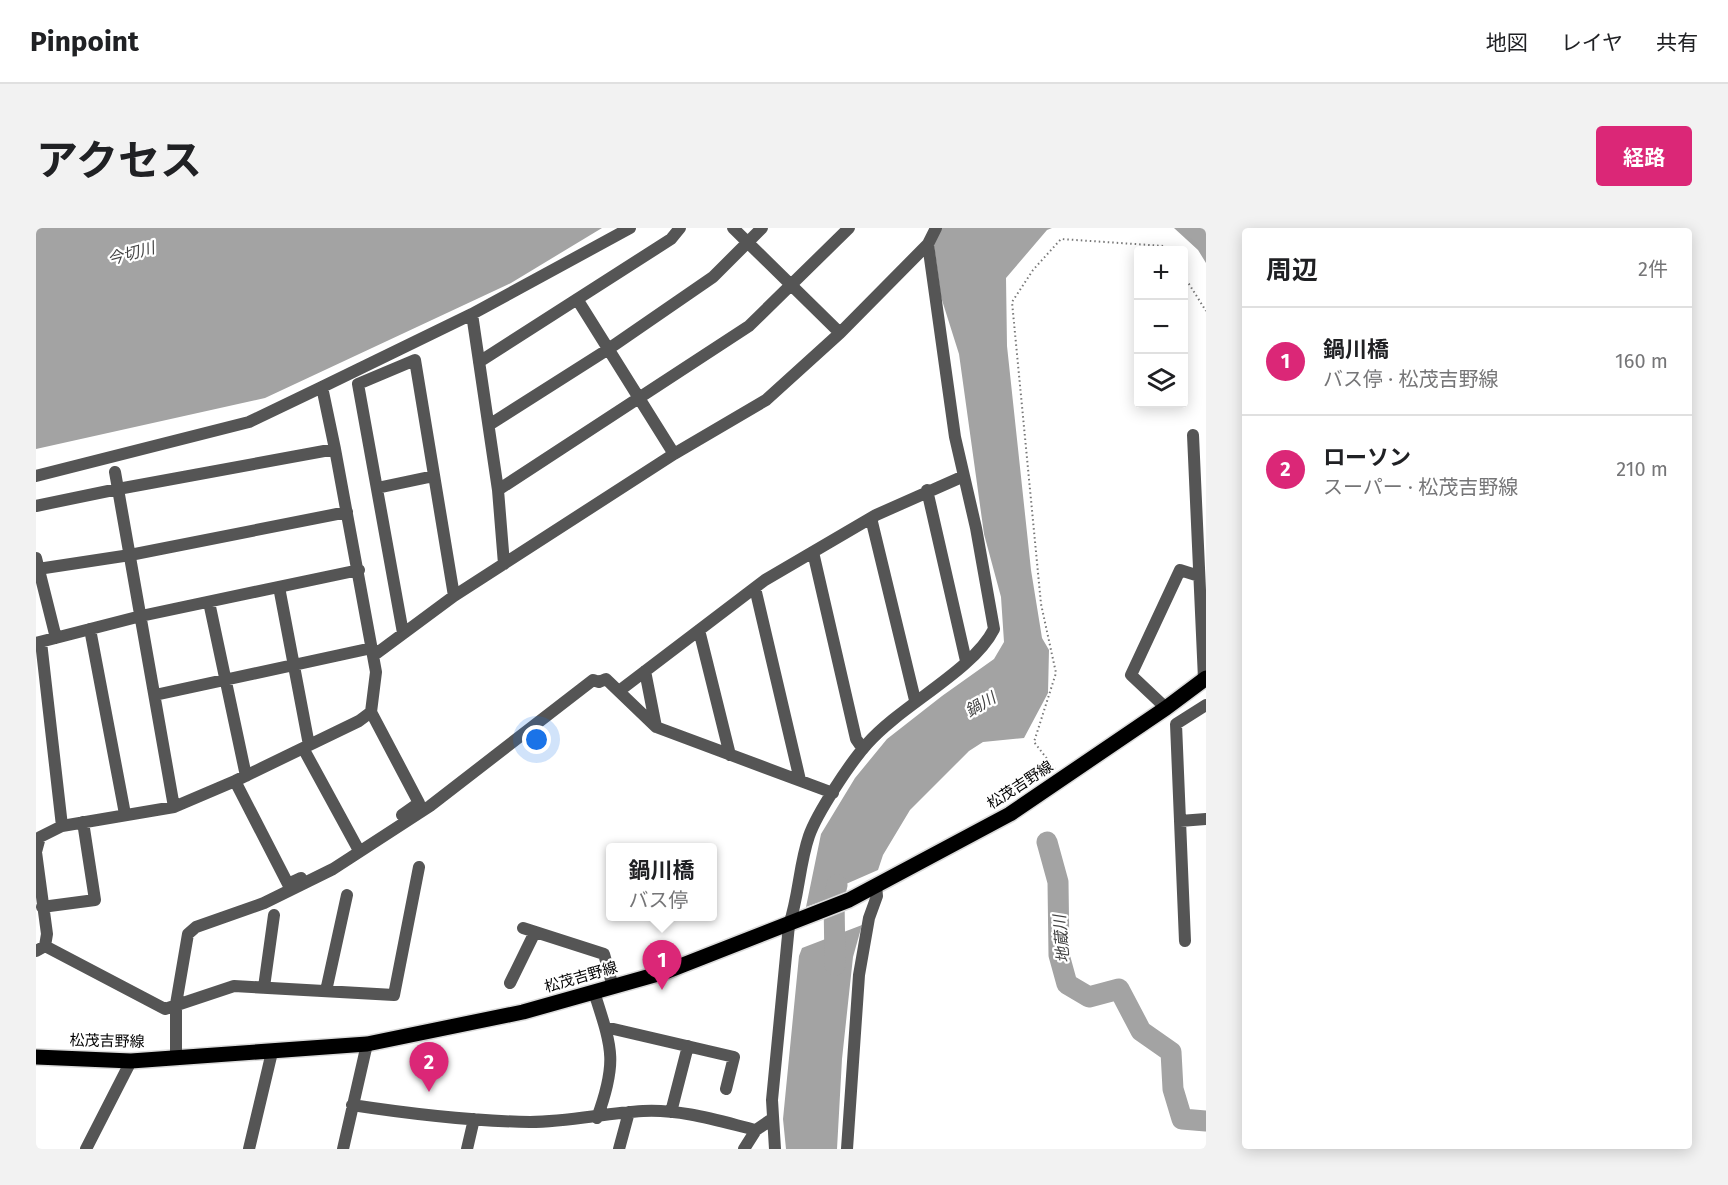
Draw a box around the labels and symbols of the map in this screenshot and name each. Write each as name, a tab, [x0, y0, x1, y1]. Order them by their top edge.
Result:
water label: 今切川	[105, 238, 159, 269]
water label: 鍋川	[962, 687, 1001, 721]
your location	[522, 725, 551, 754]
street label: 松茂吉野線	[984, 757, 1056, 813]
water label: 地蔵川	[1050, 912, 1073, 964]
pin: 1	[642, 940, 682, 990]
street label: 松茂吉野線	[542, 958, 620, 996]
street label: 松茂吉野線	[69, 1031, 145, 1051]
pin: 2	[410, 1042, 448, 1092]

